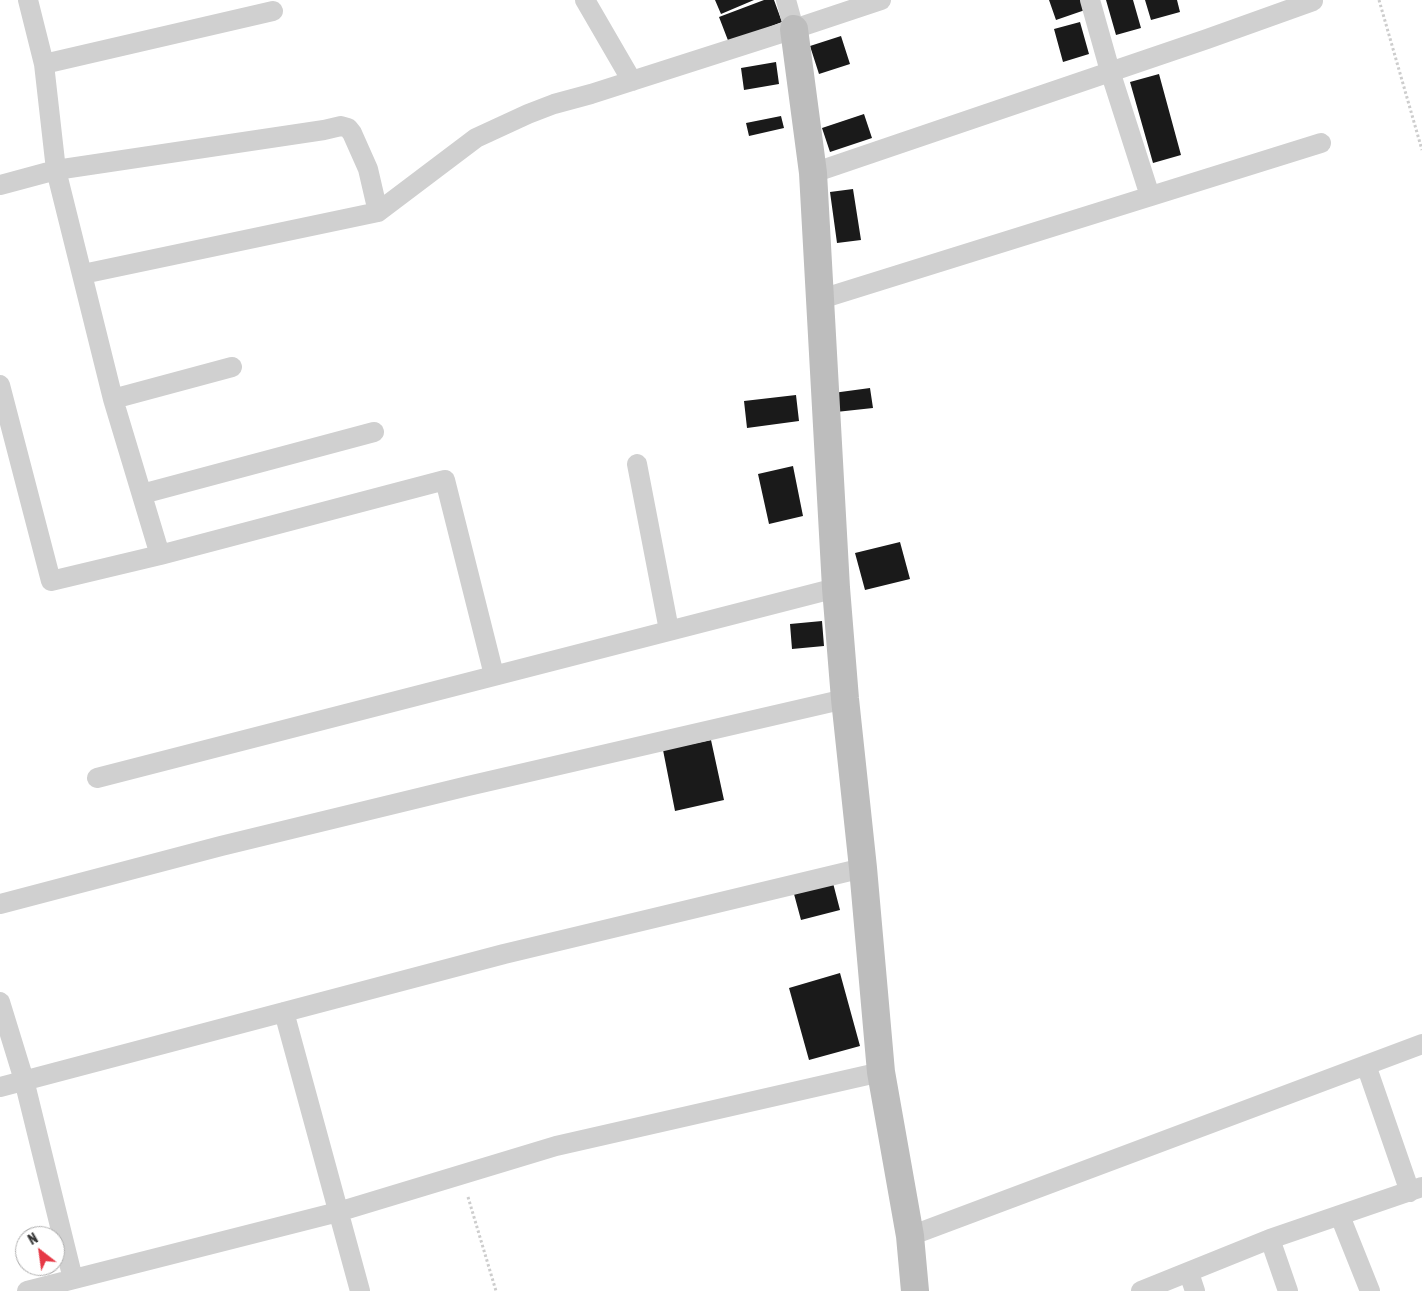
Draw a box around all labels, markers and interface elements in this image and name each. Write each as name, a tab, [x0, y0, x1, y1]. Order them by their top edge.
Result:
north arrow	[15, 1226, 65, 1276]
text: N	[25, 1230, 41, 1248]

